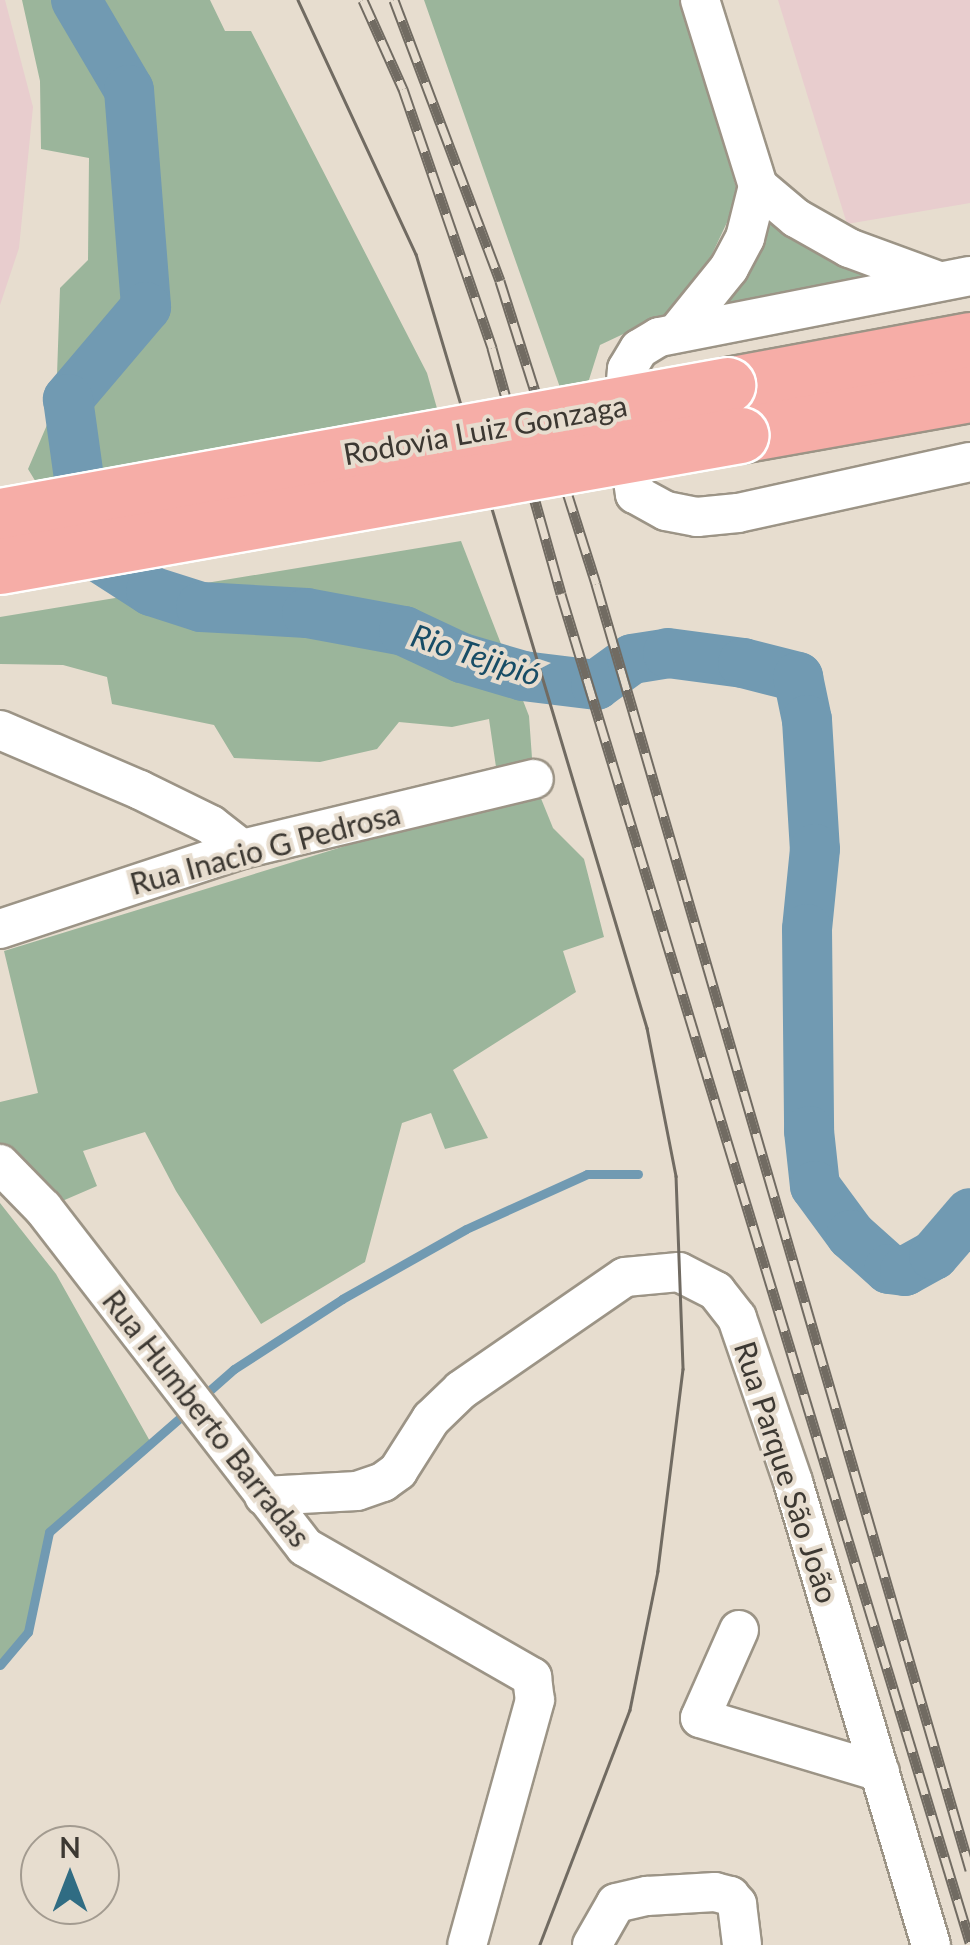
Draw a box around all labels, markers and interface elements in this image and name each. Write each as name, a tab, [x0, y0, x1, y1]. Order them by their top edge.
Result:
street label: Rodovia Luiz Gonzaga	[340, 386, 630, 472]
water label: Rio Tejipió	[406, 616, 546, 694]
street label: Rua Inacio G Pedrosa	[126, 795, 404, 901]
street label: Rua Humberto Barradas	[96, 1283, 318, 1553]
street label: Rua Parque São João	[728, 1336, 846, 1608]
north arrow	[20, 1825, 120, 1925]
text: N	[59, 1830, 81, 1864]

